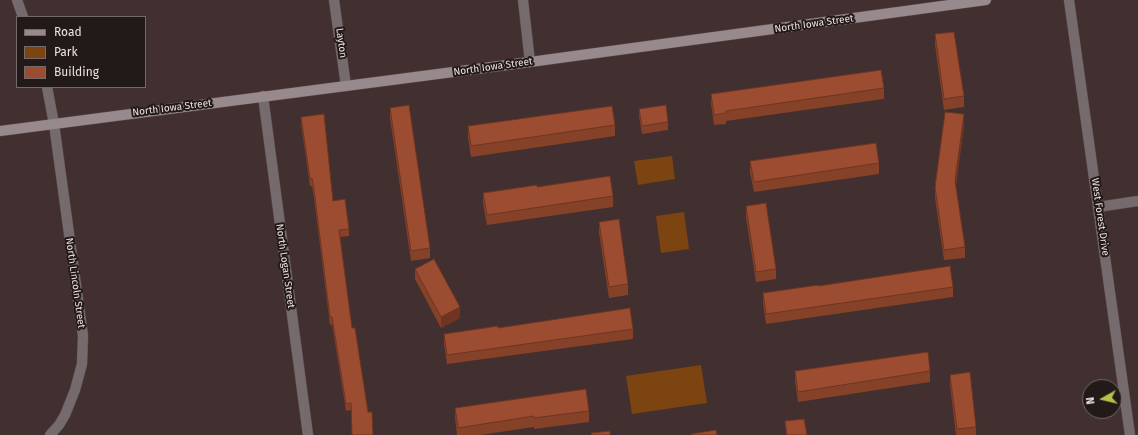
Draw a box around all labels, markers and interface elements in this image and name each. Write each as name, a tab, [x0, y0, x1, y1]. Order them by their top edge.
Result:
street label: North Iowa Street	[774, 13, 854, 35]
legend	[16, 16, 146, 88]
text: Road	[54, 25, 82, 39]
street label: Layton	[333, 27, 349, 59]
text: Park	[54, 45, 78, 59]
street label: North Iowa Street	[453, 56, 533, 78]
text: Building	[54, 65, 99, 79]
street label: North Iowa Street	[132, 97, 212, 119]
street label: West Forest Drive	[1089, 177, 1111, 257]
street label: North Logan Street	[273, 223, 297, 309]
street label: North Lincoln Street	[63, 237, 87, 329]
north arrow	[1082, 379, 1122, 419]
text: N	[1084, 396, 1098, 405]

